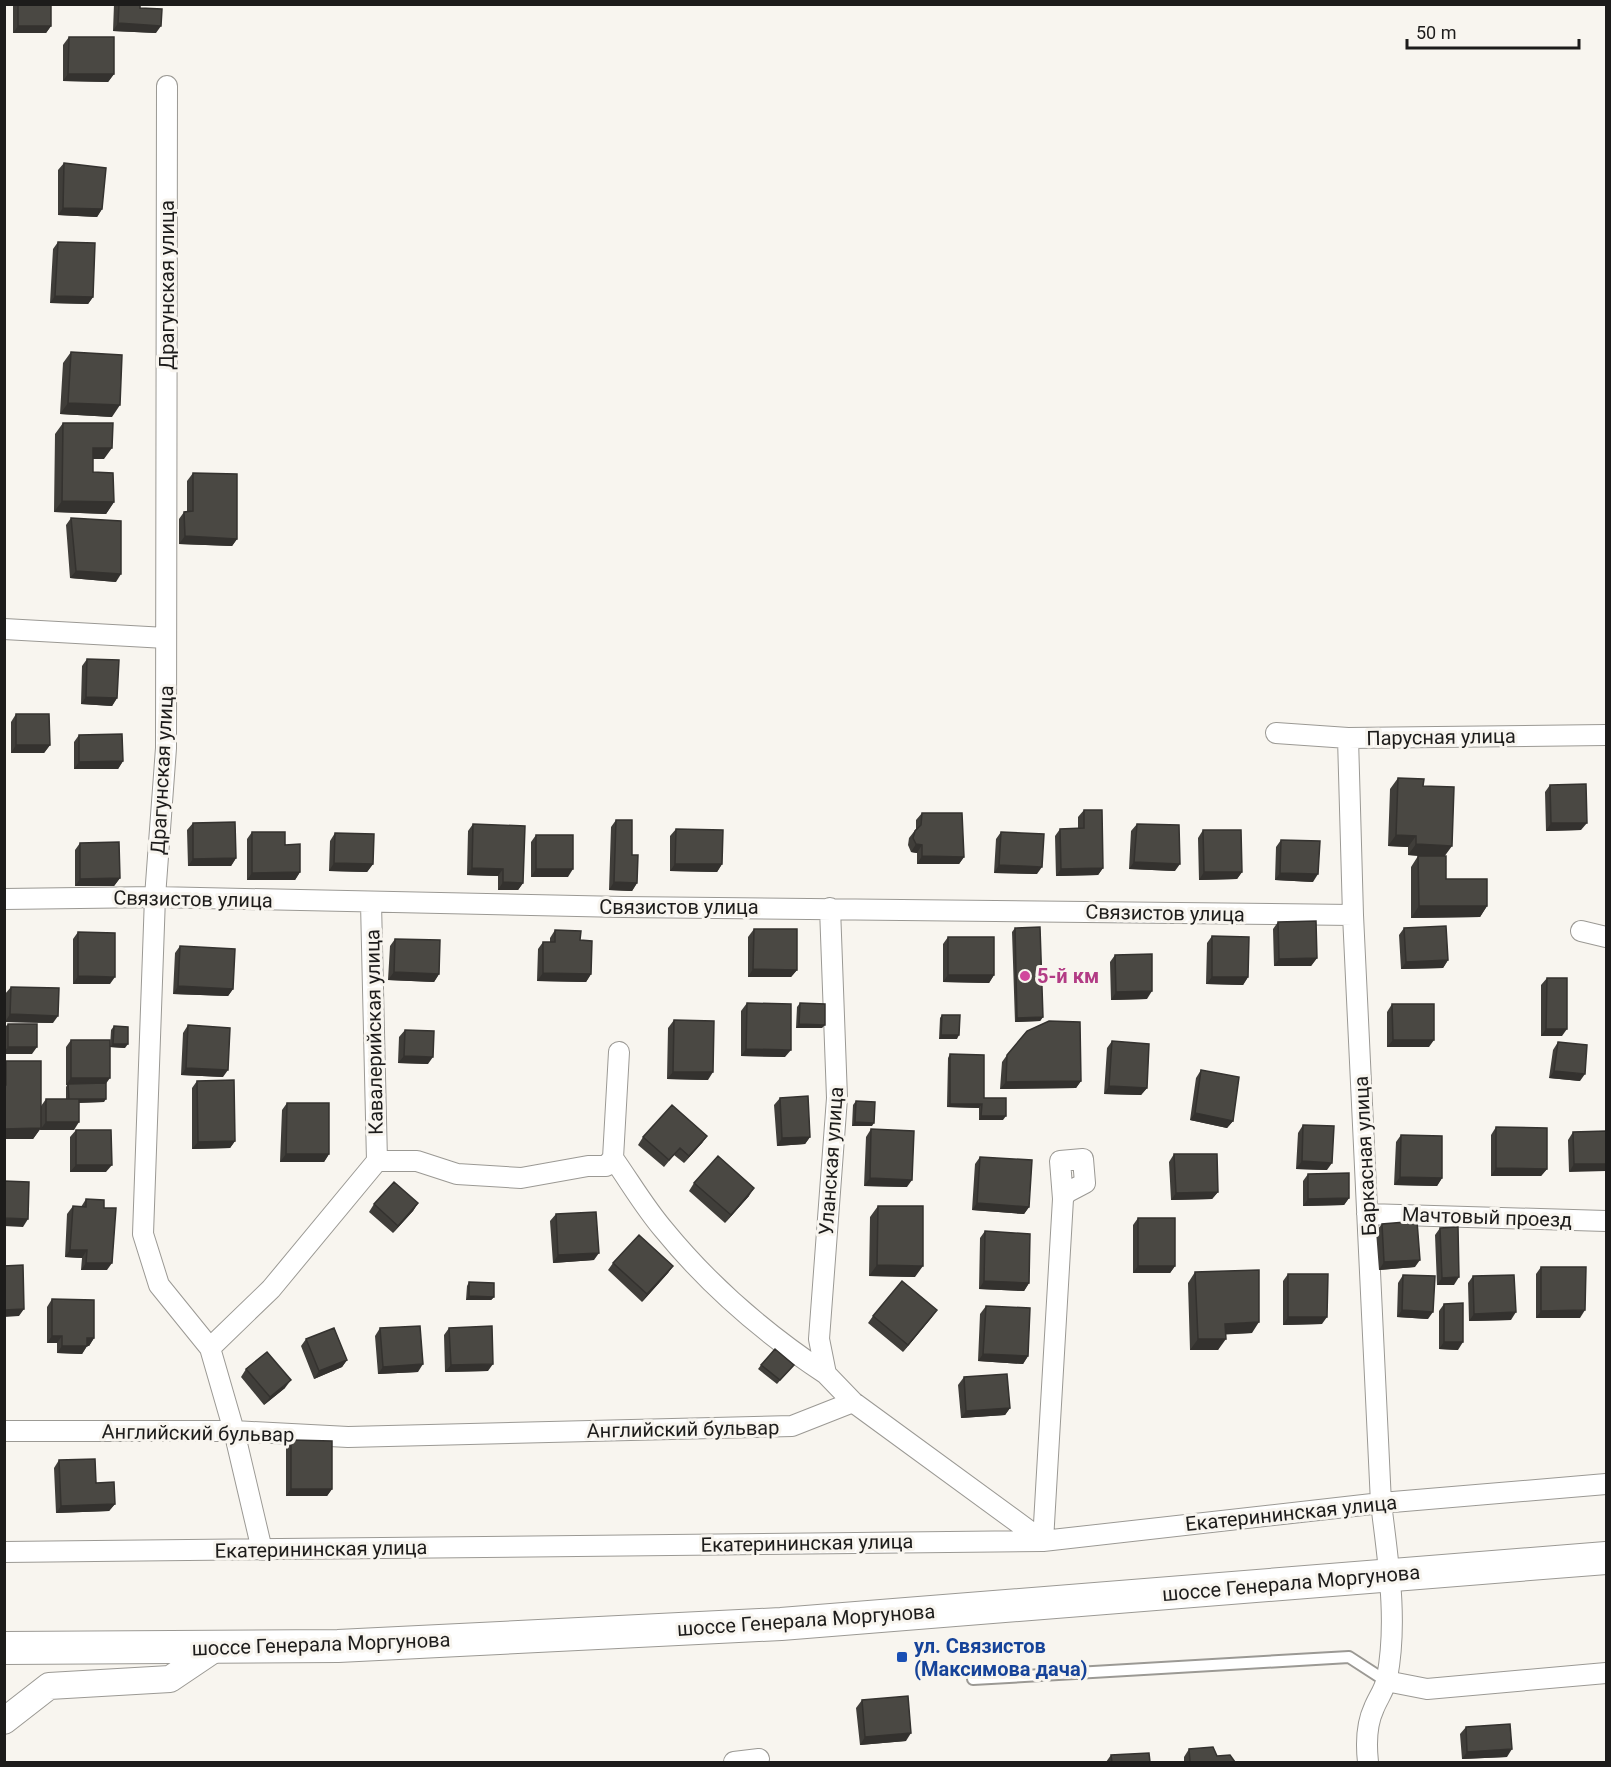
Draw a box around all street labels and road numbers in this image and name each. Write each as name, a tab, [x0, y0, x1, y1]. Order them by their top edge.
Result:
street label: Драгунская улица	[155, 200, 179, 370]
street label: Драгунская улица	[146, 685, 178, 855]
street label: Парусная улица	[1366, 724, 1516, 750]
street label: Связистов улица	[113, 886, 273, 912]
street label: Связистов улица	[599, 895, 759, 919]
street label: Связистов улица	[1085, 900, 1245, 926]
street label: Кавалерийская улица	[360, 929, 388, 1135]
street label: Баркасная улица	[1349, 1075, 1381, 1237]
street label: Уланская улица	[814, 1086, 848, 1236]
street label: Мачтовый проезд	[1401, 1202, 1573, 1232]
street label: Английский бульвар	[586, 1415, 780, 1443]
street label: Английский бульвар	[101, 1419, 295, 1447]
street label: Екатерининская улица	[1184, 1490, 1398, 1536]
street label: Екатерининская улица	[700, 1529, 914, 1557]
street label: Екатерининская улица	[214, 1535, 428, 1563]
street label: шоссе Генерала Моргунова	[1161, 1560, 1421, 1606]
street label: шоссе Генерала Моргунова	[676, 1599, 936, 1641]
street label: шоссе Генерала Моргунова	[191, 1627, 451, 1661]

